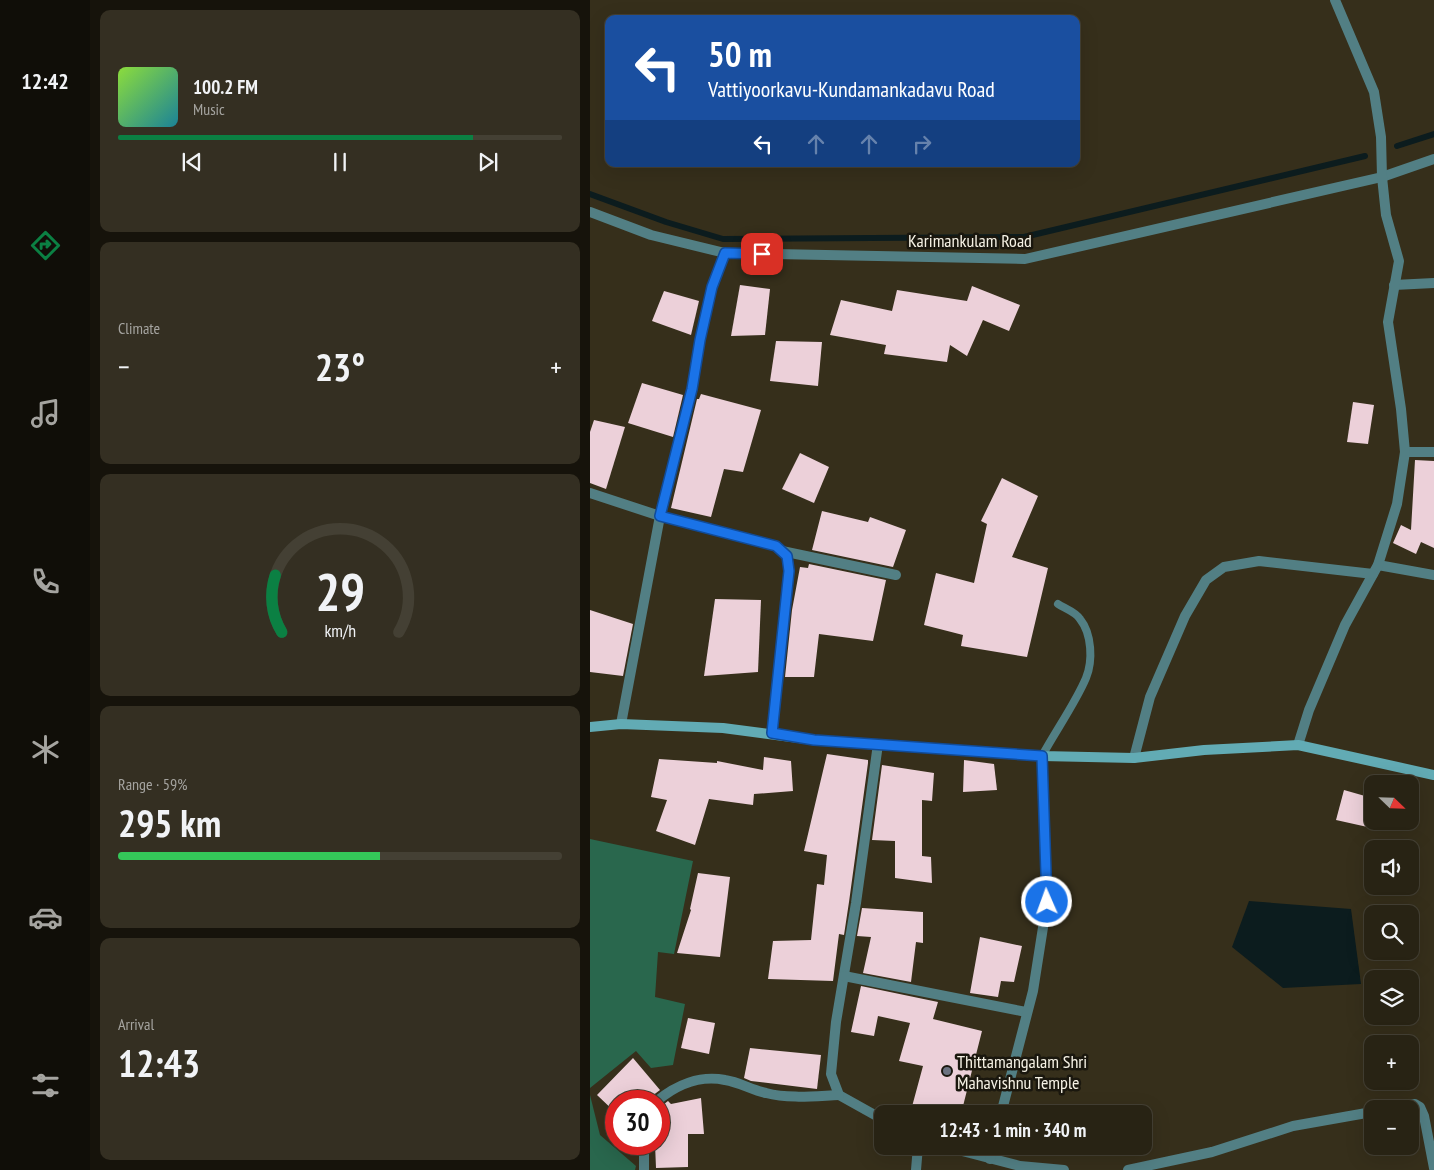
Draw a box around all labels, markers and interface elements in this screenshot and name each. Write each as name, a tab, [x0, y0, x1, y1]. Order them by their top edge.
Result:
text: 50 m	[708, 31, 772, 77]
icon: left	[625, 35, 690, 100]
text: 12:42	[21, 67, 69, 95]
text: 100.2 FM	[193, 75, 258, 99]
text: Vattiyoorkavu-Kundamankadavu Road	[708, 75, 995, 103]
text: Music	[193, 99, 225, 119]
icon: left	[749, 130, 777, 158]
icon: ahead	[802, 130, 830, 158]
icon: ahead	[855, 130, 883, 158]
icon: right	[908, 130, 936, 158]
icon: previous	[178, 148, 206, 176]
icon: pause	[326, 148, 354, 176]
icon: next	[474, 148, 502, 176]
icon: directions	[28, 228, 63, 263]
street label: Karimankulam Road	[908, 229, 1032, 252]
pin	[741, 233, 783, 275]
icon: arrive	[748, 240, 776, 268]
text: Climate	[118, 318, 160, 338]
text: 23°	[315, 342, 365, 391]
text: −	[118, 348, 130, 385]
text: +	[550, 348, 562, 385]
icon: music	[28, 396, 63, 431]
text: 29	[315, 558, 365, 625]
icon: phone	[28, 564, 63, 599]
text: km/h	[324, 619, 356, 642]
icon: climate	[28, 732, 63, 767]
text: Range · 59%	[118, 774, 187, 794]
north arrow	[1364, 775, 1419, 830]
map controls	[1364, 775, 1419, 1155]
text: 295 km	[118, 798, 221, 847]
button: sound	[1364, 840, 1419, 895]
position arrow	[1020, 875, 1072, 927]
icon: car	[28, 900, 63, 935]
button: search	[1364, 905, 1419, 960]
button: layers	[1364, 970, 1419, 1025]
text: Arrival	[118, 1014, 154, 1034]
button: +	[1364, 1035, 1419, 1090]
text: 12:43	[118, 1038, 200, 1087]
place label: Thittamangalam Shri Mahavishnu Temple	[957, 1050, 1087, 1094]
marker: Thittamangalam Shri Mahavishnu Temple	[941, 1065, 953, 1077]
icon: filters	[28, 1068, 63, 1103]
speed limit sign: 30	[605, 1090, 670, 1155]
button: −	[1364, 1100, 1419, 1155]
text: 12:43 · 1 min · 340 m	[940, 1118, 1086, 1142]

